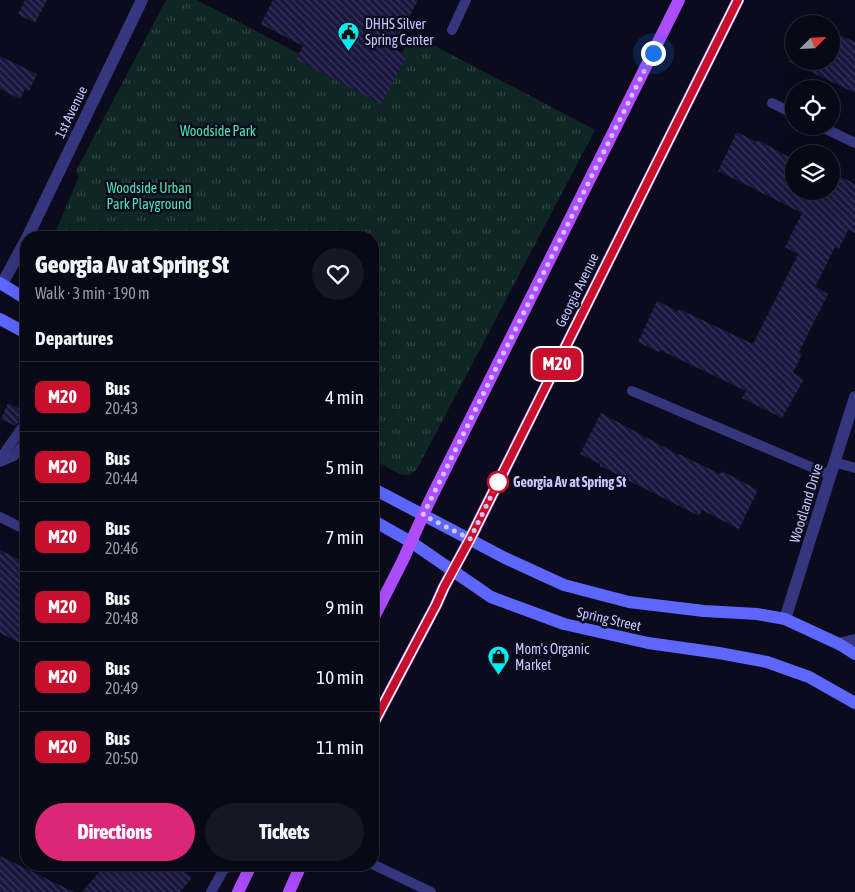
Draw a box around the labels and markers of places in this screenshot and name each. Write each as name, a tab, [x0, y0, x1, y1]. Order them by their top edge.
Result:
place label: DHHS Silver Spring Center	[365, 16, 434, 48]
public building icon: DHHS Silver Spring Center	[337, 20, 361, 51]
marker: Georgia Av at Spring St	[487, 471, 509, 493]
place label: Georgia Av at Spring St	[513, 474, 626, 490]
place label: Mom's Organic Market	[515, 641, 590, 673]
shop icon: Mom's Organic Market	[487, 645, 511, 676]

